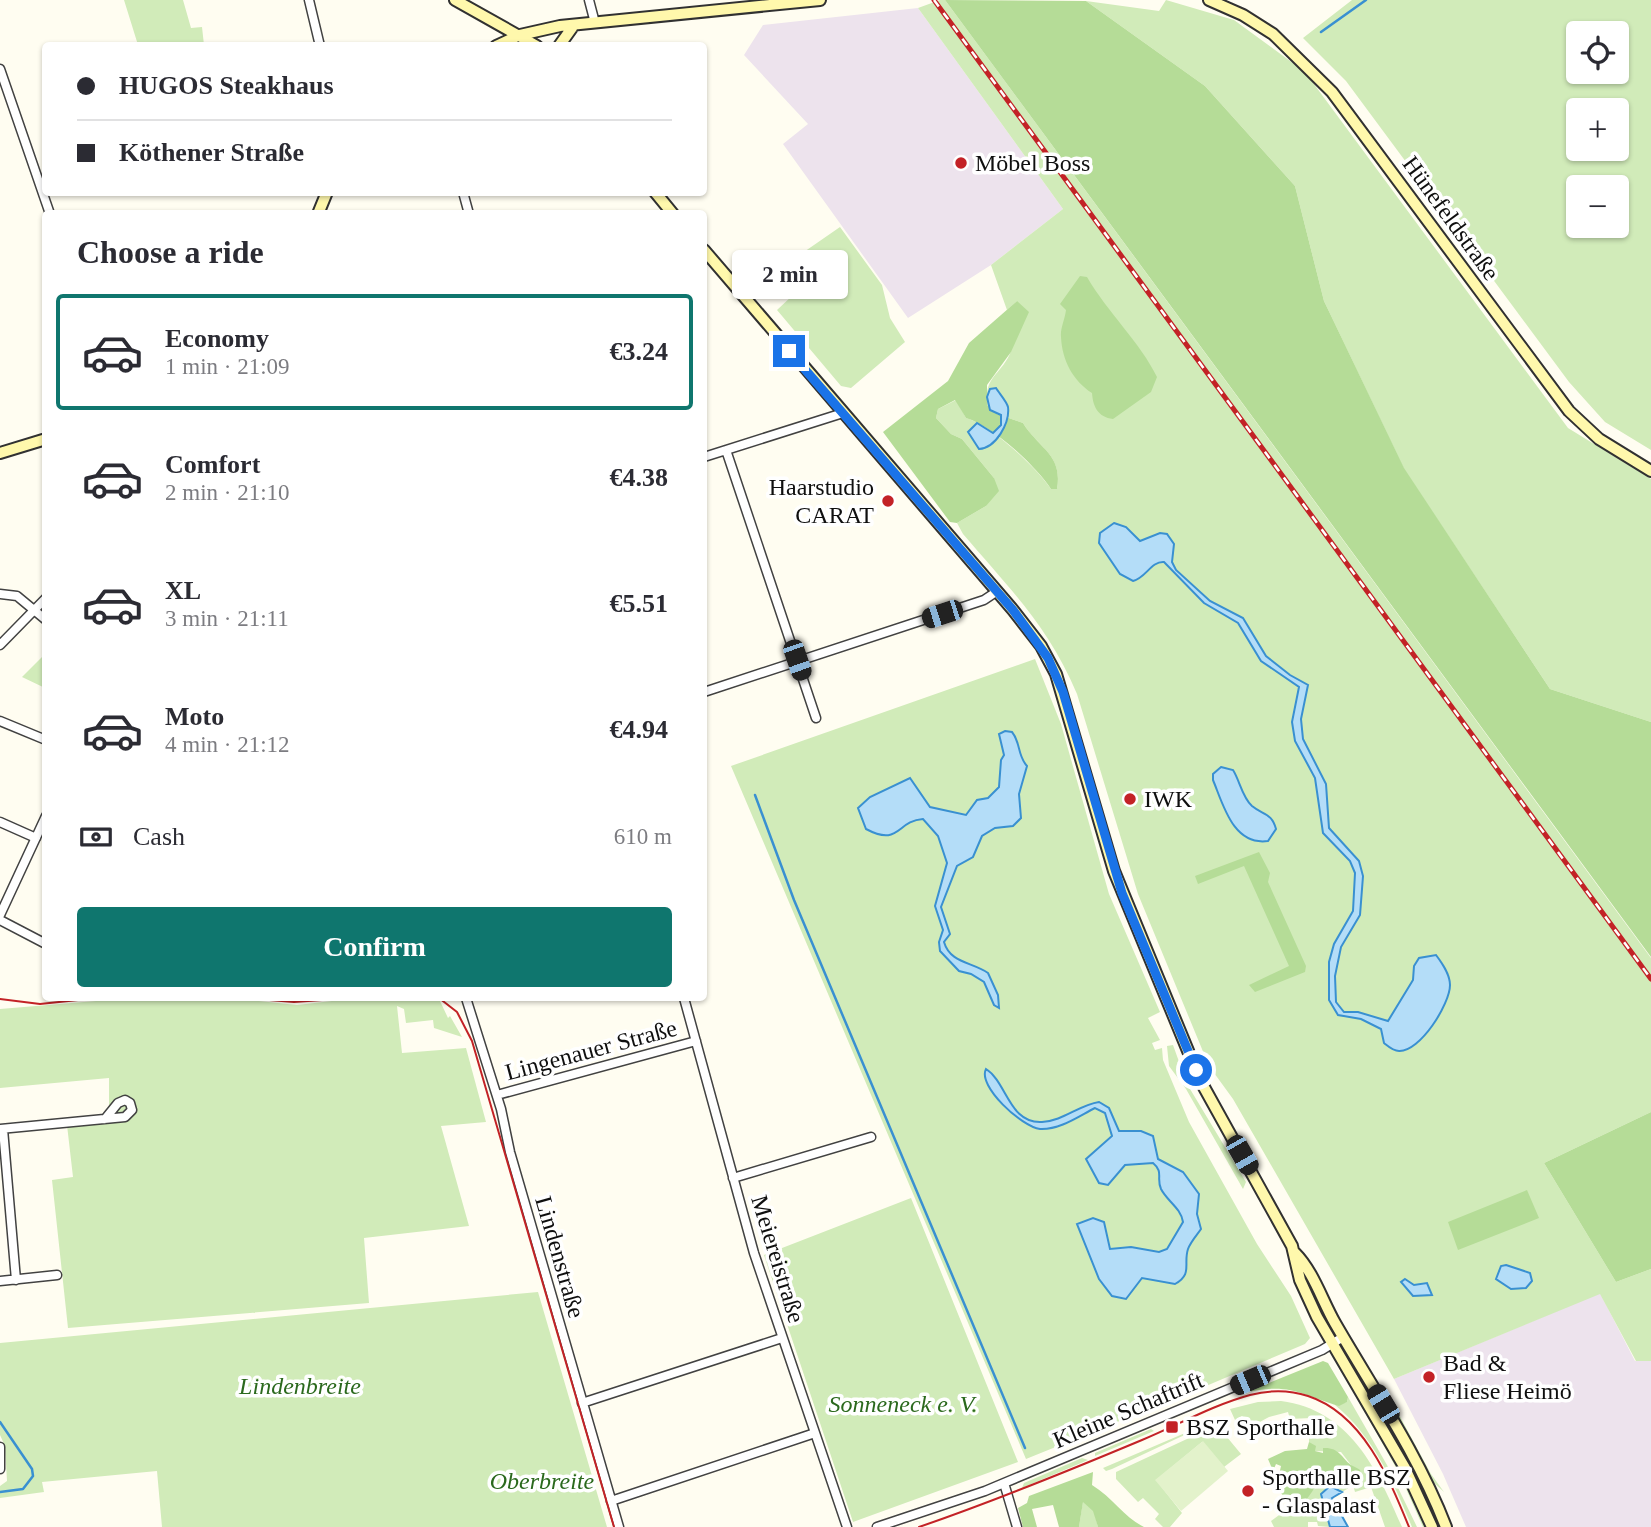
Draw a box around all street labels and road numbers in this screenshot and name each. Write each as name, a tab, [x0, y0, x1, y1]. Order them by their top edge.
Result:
street label: Hünefeldstraße	[1397, 151, 1505, 285]
street label: Lingenauer Straße	[502, 1015, 680, 1085]
street label: Meiereistraße	[746, 1192, 810, 1326]
street label: Lindenstraße	[530, 1193, 590, 1321]
street label: Kleine Schaftrift	[1049, 1367, 1207, 1453]

